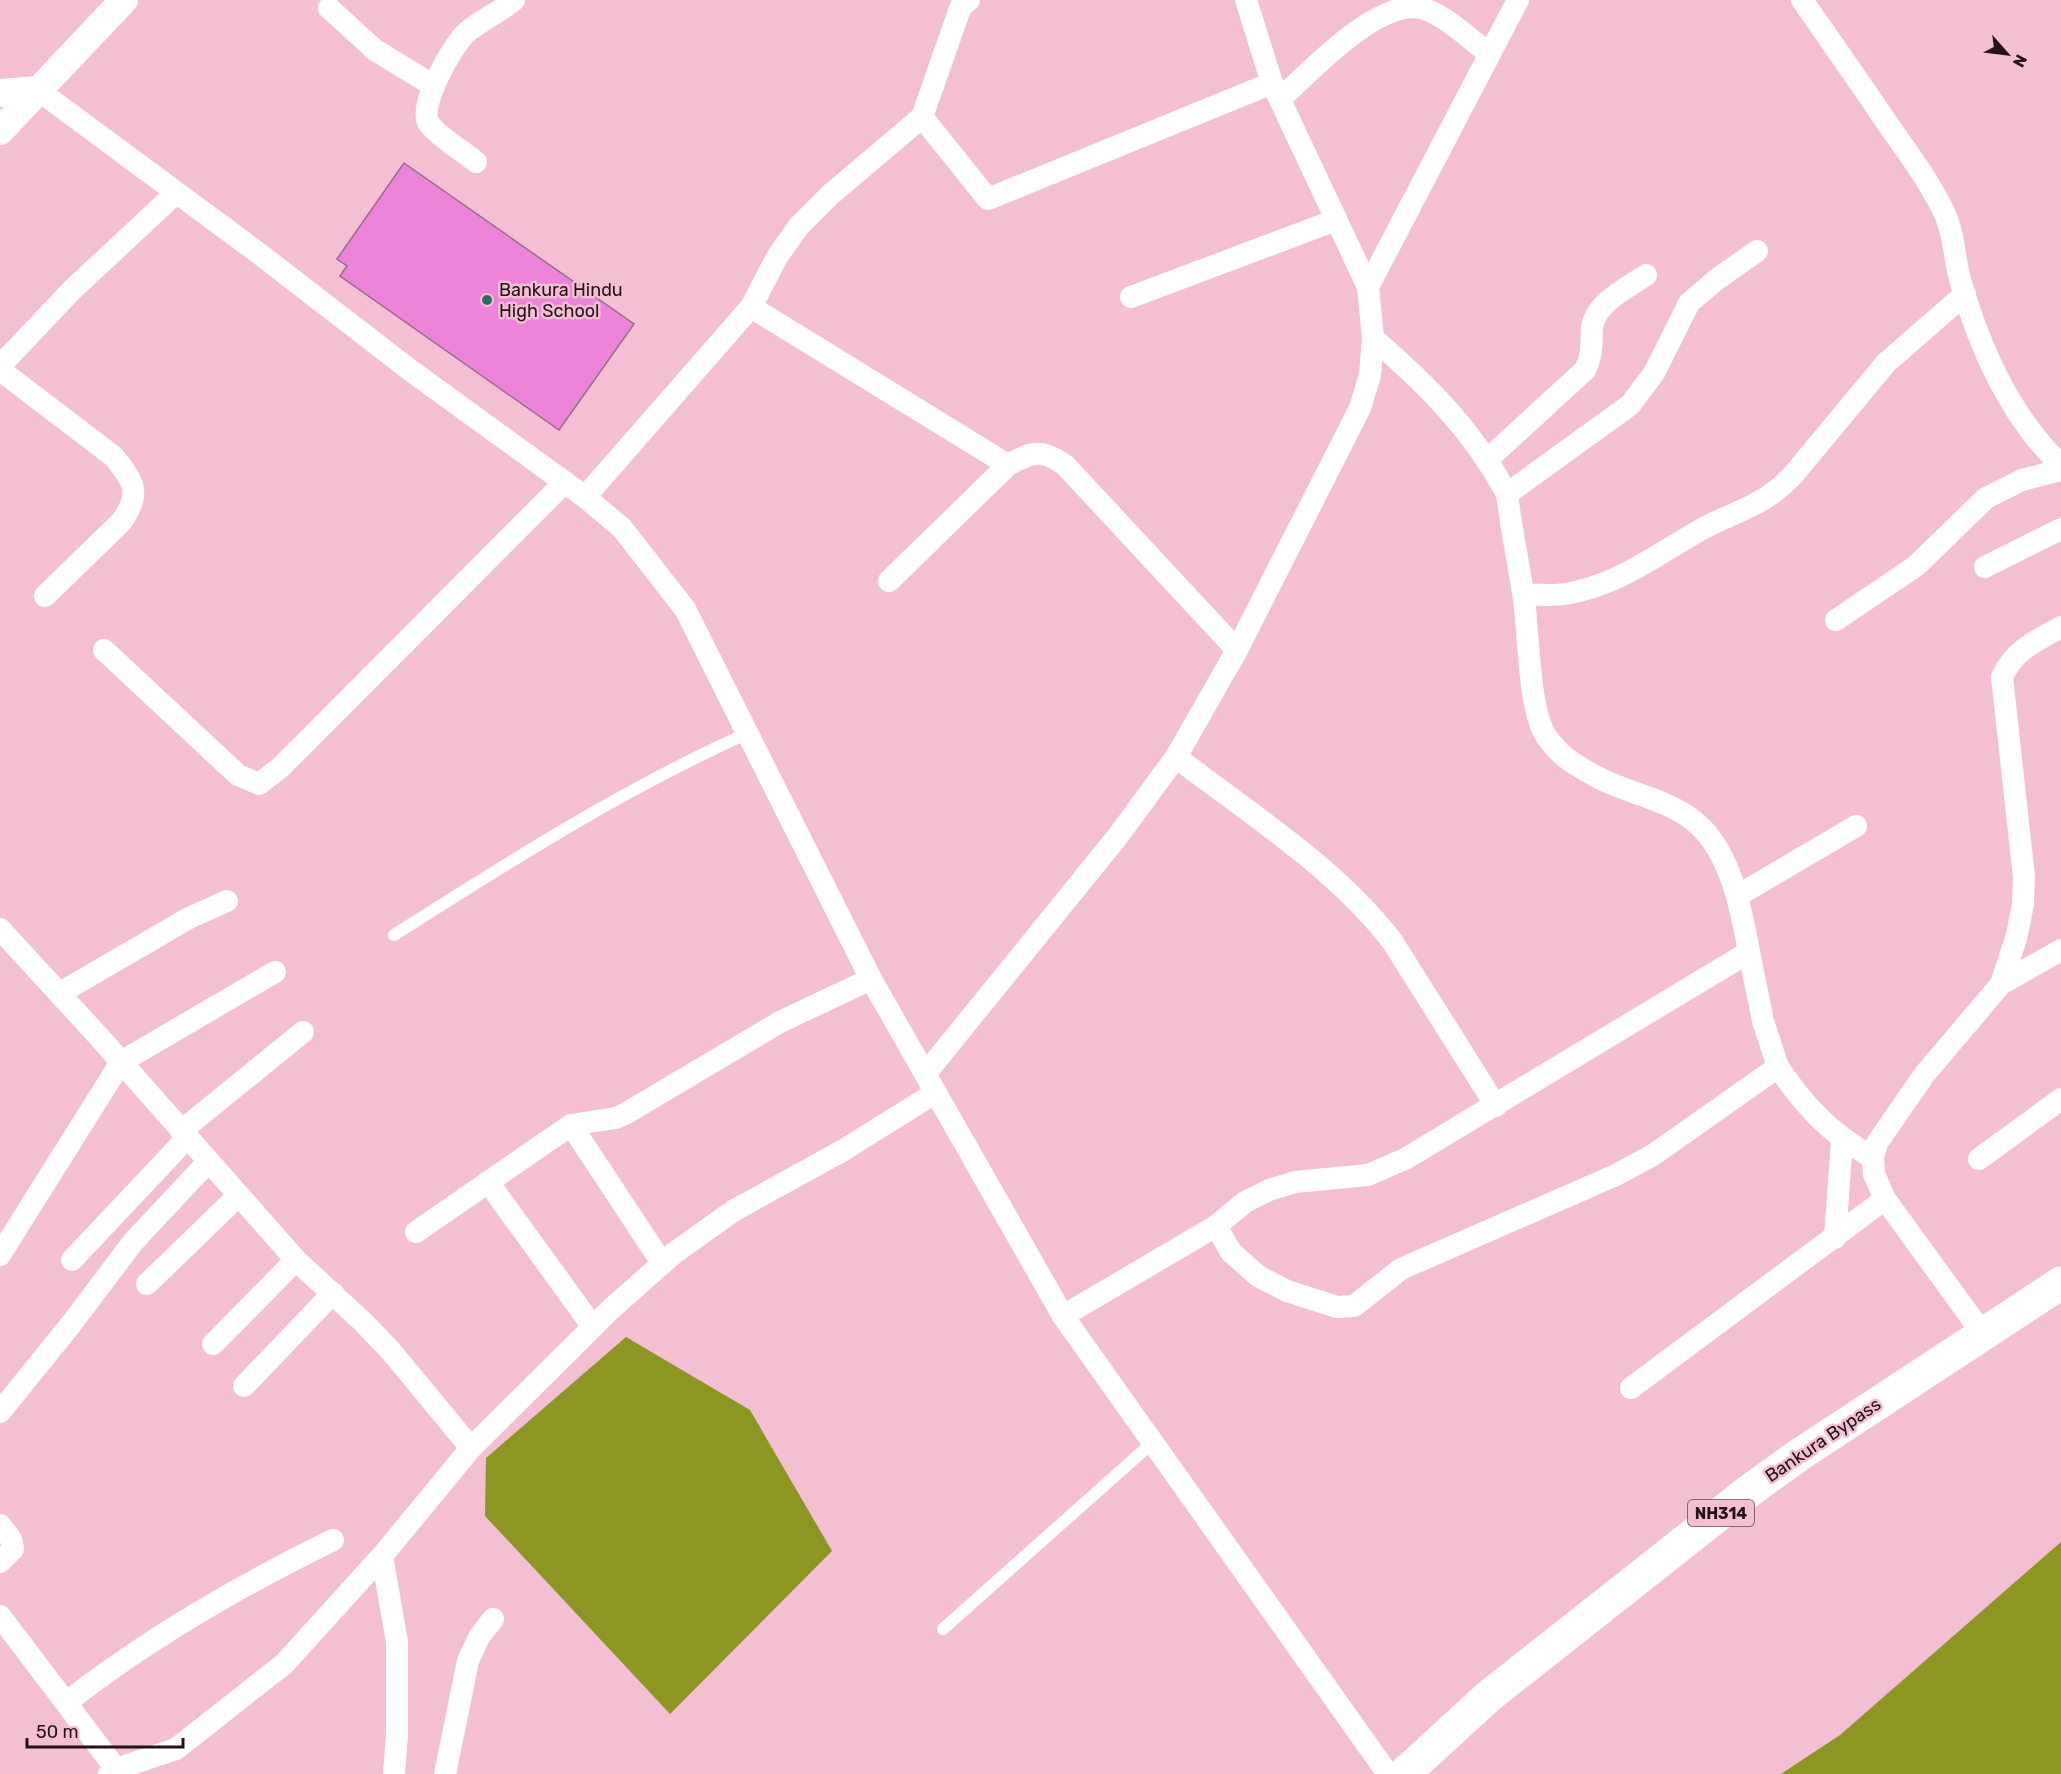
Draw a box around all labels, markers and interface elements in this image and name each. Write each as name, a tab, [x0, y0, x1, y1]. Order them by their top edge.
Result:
north arrow	[1977, 24, 2037, 84]
text: N	[2009, 51, 2031, 70]
place label: Bankura Hindu High School	[499, 279, 623, 322]
marker: Bankura Hindu High School	[480, 293, 494, 307]
street label: Bankura Bypass	[1761, 1393, 1885, 1487]
road number: NH314	[1688, 1500, 1754, 1526]
scale bar	[27, 1711, 183, 1749]
text: 50 m	[36, 1721, 79, 1743]

